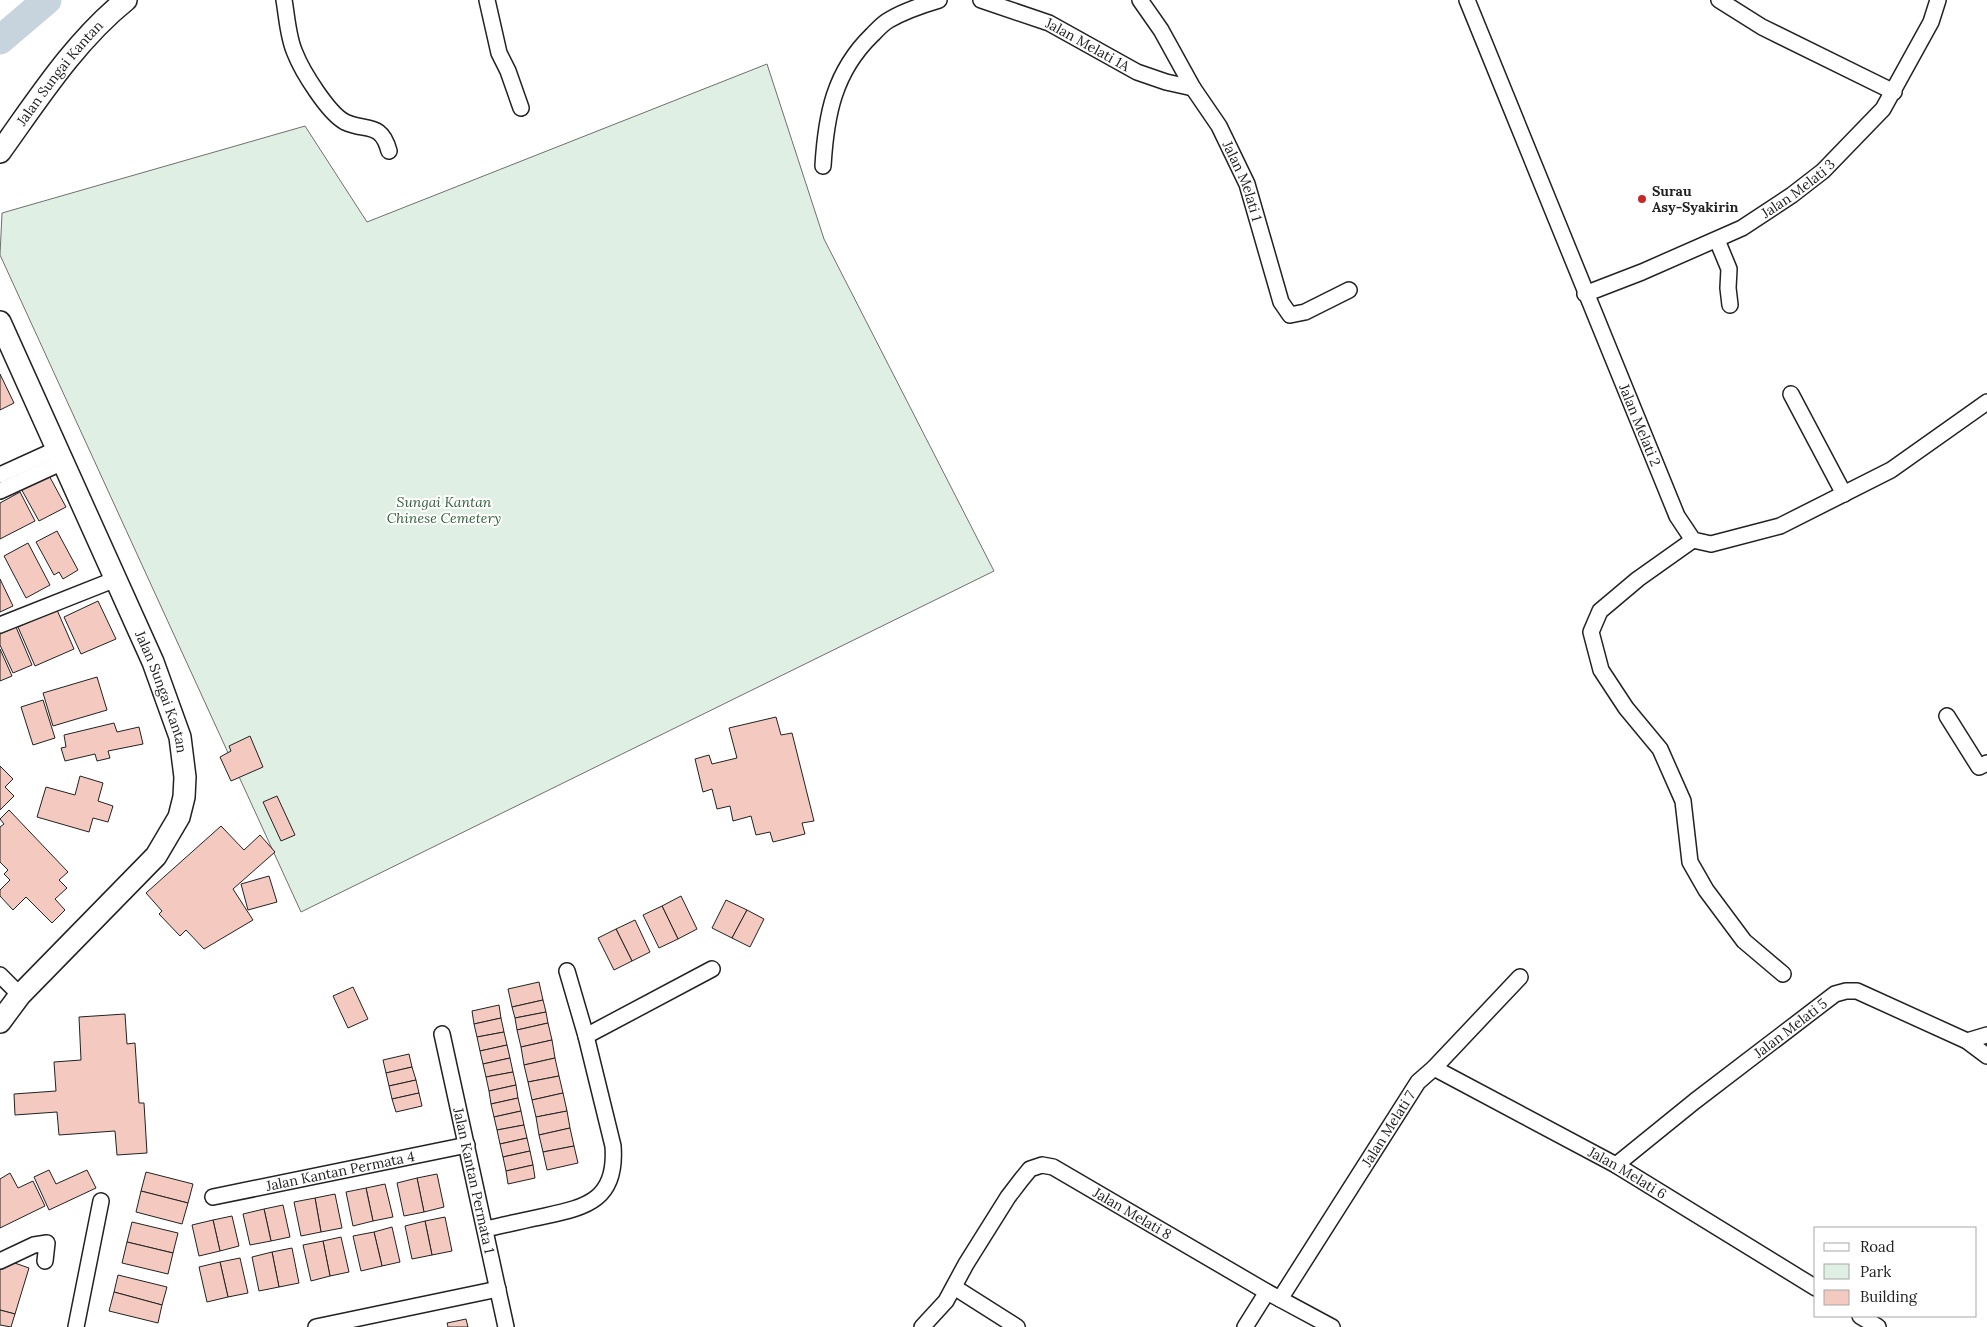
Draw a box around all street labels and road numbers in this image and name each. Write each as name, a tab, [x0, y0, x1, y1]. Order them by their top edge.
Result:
street label: Jalan Melati 1A	[1043, 13, 1133, 75]
street label: Jalan Sungai Kantan	[12, 16, 107, 130]
street label: Jalan Melati 1	[1218, 137, 1266, 223]
street label: Jalan Melati 3	[1757, 155, 1839, 222]
street label: Jalan Melati 2	[1615, 380, 1665, 469]
street label: Jalan Sungai Kantan	[131, 627, 191, 755]
street label: Jalan Melati 5	[1750, 994, 1831, 1062]
street label: Jalan Melati 7	[1357, 1087, 1419, 1171]
street label: Jalan Kantan Permata 1	[449, 1105, 499, 1255]
street label: Jalan Melati 6	[1584, 1142, 1670, 1203]
street label: Jalan Kantan Permata 4	[264, 1147, 417, 1195]
street label: Jalan Melati 8	[1089, 1183, 1175, 1243]

